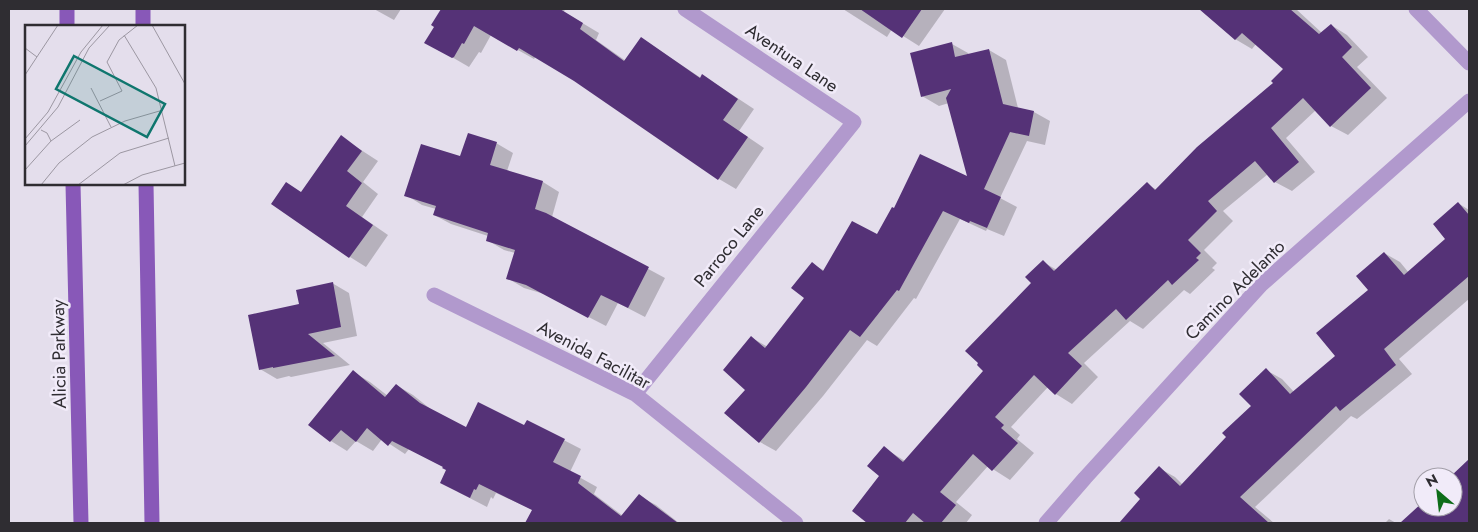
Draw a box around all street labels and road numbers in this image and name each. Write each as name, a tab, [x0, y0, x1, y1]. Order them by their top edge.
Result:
street label: Aventura Lane	[740, 17, 844, 99]
street label: Parroco Lane	[688, 199, 770, 293]
street label: Camino Adelanto	[1179, 234, 1291, 346]
street label: Alicia Parkway	[45, 299, 73, 409]
street label: Avenida Facilitar	[533, 314, 656, 396]

